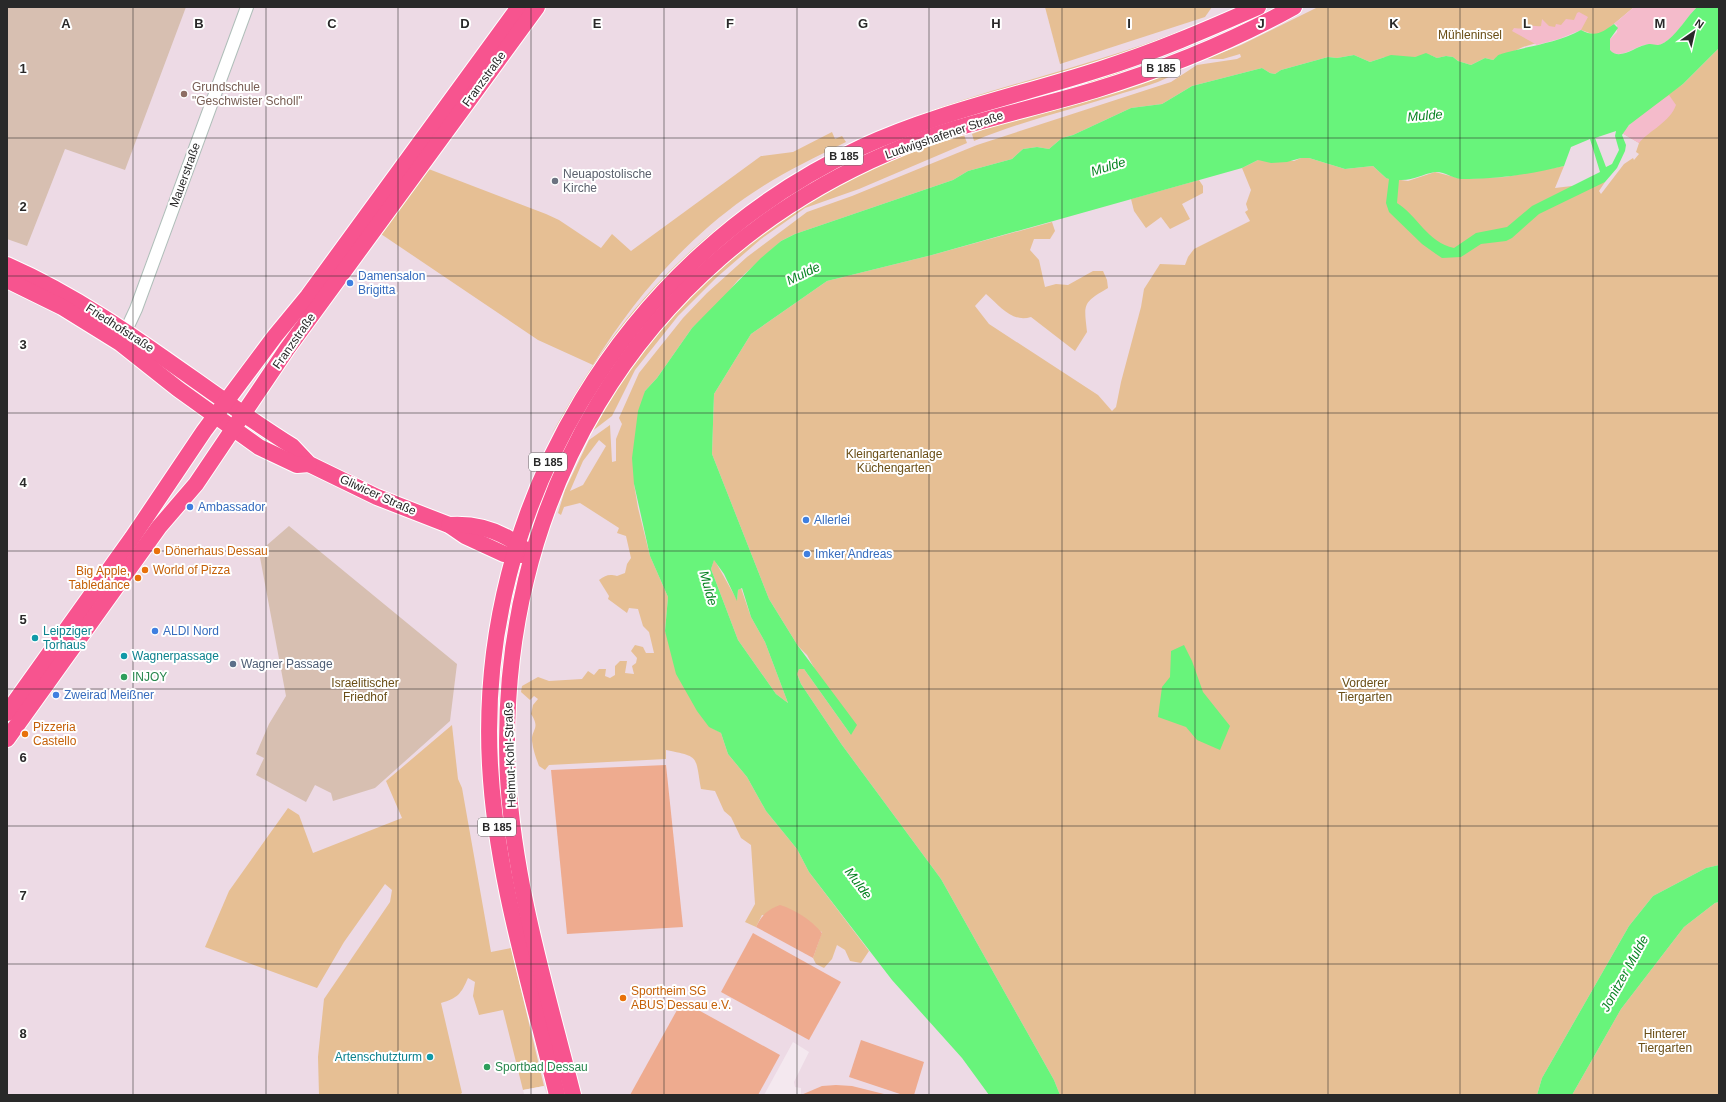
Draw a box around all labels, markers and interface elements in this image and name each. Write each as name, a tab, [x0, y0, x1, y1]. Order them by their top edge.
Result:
north arrow	[1674, 12, 1714, 52]
text: A	[61, 16, 71, 31]
text: B	[194, 16, 204, 31]
text: C	[327, 16, 337, 31]
text: D	[460, 16, 470, 31]
text: E	[593, 16, 602, 31]
text: F	[726, 16, 734, 31]
text: G	[858, 16, 868, 31]
text: H	[991, 16, 1001, 31]
text: I	[1127, 16, 1131, 31]
text: J	[1257, 16, 1265, 31]
text: K	[1389, 16, 1399, 31]
text: L	[1523, 16, 1531, 31]
text: M	[1655, 16, 1665, 31]
text: N	[1693, 17, 1706, 31]
park label: Mühleninsel	[1438, 28, 1502, 42]
street label: Franzstraße	[459, 48, 509, 109]
road number: B 185	[1142, 59, 1180, 77]
text: 1	[19, 61, 27, 76]
place label: Grundschule "Geschwister Scholl"	[192, 80, 303, 108]
marker: Grundschule "Geschwister Scholl"	[179, 89, 189, 99]
water label: Mulde	[1407, 106, 1443, 125]
street label: Ludwigshafener Straße	[883, 108, 1005, 162]
street label: Mauerstraße	[167, 140, 203, 209]
road number: B 185	[825, 147, 863, 165]
water label: Mulde	[1089, 154, 1127, 179]
place label: Neuapostolische Kirche	[563, 167, 652, 195]
marker: Neuapostolische Kirche	[550, 176, 560, 186]
text: 2	[19, 199, 27, 214]
water label: Mulde	[784, 259, 822, 288]
place label: Damensalon Brigitta	[358, 269, 425, 297]
marker: Damensalon Brigitta	[345, 278, 355, 288]
street label: Friedhofstraße	[83, 301, 157, 355]
street label: Franzstraße	[270, 310, 318, 372]
text: 3	[19, 337, 27, 352]
park label: Kleingartenanlage Küchengarten	[846, 447, 943, 475]
road number: B 185	[529, 453, 567, 471]
street label: Gliwicer Straße	[338, 472, 419, 518]
text: 4	[19, 475, 27, 490]
place label: Ambassador	[198, 500, 265, 514]
marker: Ambassador	[185, 502, 195, 512]
place label: Allerlei	[814, 513, 850, 527]
marker: Allerlei	[801, 515, 811, 525]
place label: Dönerhaus Dessau	[165, 544, 268, 558]
marker: Dönerhaus Dessau	[152, 546, 162, 556]
place label: Imker Andreas	[815, 547, 892, 561]
marker: Imker Andreas	[802, 549, 812, 559]
place label: World of Pizza	[153, 563, 230, 577]
place label: Big Apple, Tabledance	[69, 564, 130, 592]
marker: World of Pizza	[140, 565, 150, 575]
water label: Mulde	[696, 569, 721, 607]
marker: Big Apple, Tabledance	[133, 573, 143, 583]
text: 5	[19, 612, 27, 627]
place label: Leipziger Torhaus	[43, 624, 92, 652]
place label: ALDI Nord	[163, 624, 219, 638]
marker: ALDI Nord	[150, 626, 160, 636]
marker: Leipziger Torhaus	[30, 633, 40, 643]
place label: Wagnerpassage	[132, 649, 219, 663]
marker: Wagnerpassage	[119, 651, 129, 661]
place label: Wagner Passage	[241, 657, 333, 671]
marker: Wagner Passage	[228, 659, 238, 669]
place label: INJOY	[132, 670, 167, 684]
marker: INJOY	[119, 672, 129, 682]
park label: Israelitischer Friedhof	[331, 676, 399, 704]
park label: Vorderer Tiergarten	[1338, 676, 1392, 704]
place label: Zweirad Meißner	[64, 688, 154, 702]
marker: Zweirad Meißner	[51, 690, 61, 700]
street label: Helmut-Kohl-Straße	[501, 701, 519, 808]
place label: Pizzeria Castello	[33, 720, 77, 748]
marker: Pizzeria Castello	[20, 729, 30, 739]
text: 6	[19, 750, 27, 765]
road number: B 185	[478, 818, 516, 836]
water label: Mulde	[842, 865, 875, 902]
text: 7	[19, 888, 27, 903]
water label: Jonitzer Mulde	[1597, 933, 1651, 1015]
place label: Sportheim SG ABUS Dessau e.V.	[631, 984, 731, 1012]
marker: Sportheim SG ABUS Dessau e.V.	[618, 993, 628, 1003]
text: 8	[19, 1026, 27, 1041]
park label: Hinterer Tiergarten	[1638, 1027, 1692, 1055]
place label: Artenschutzturm	[335, 1050, 422, 1064]
marker: Artenschutzturm	[425, 1052, 435, 1062]
place label: Sportbad Dessau	[495, 1060, 588, 1074]
marker: Sportbad Dessau	[482, 1062, 492, 1072]

